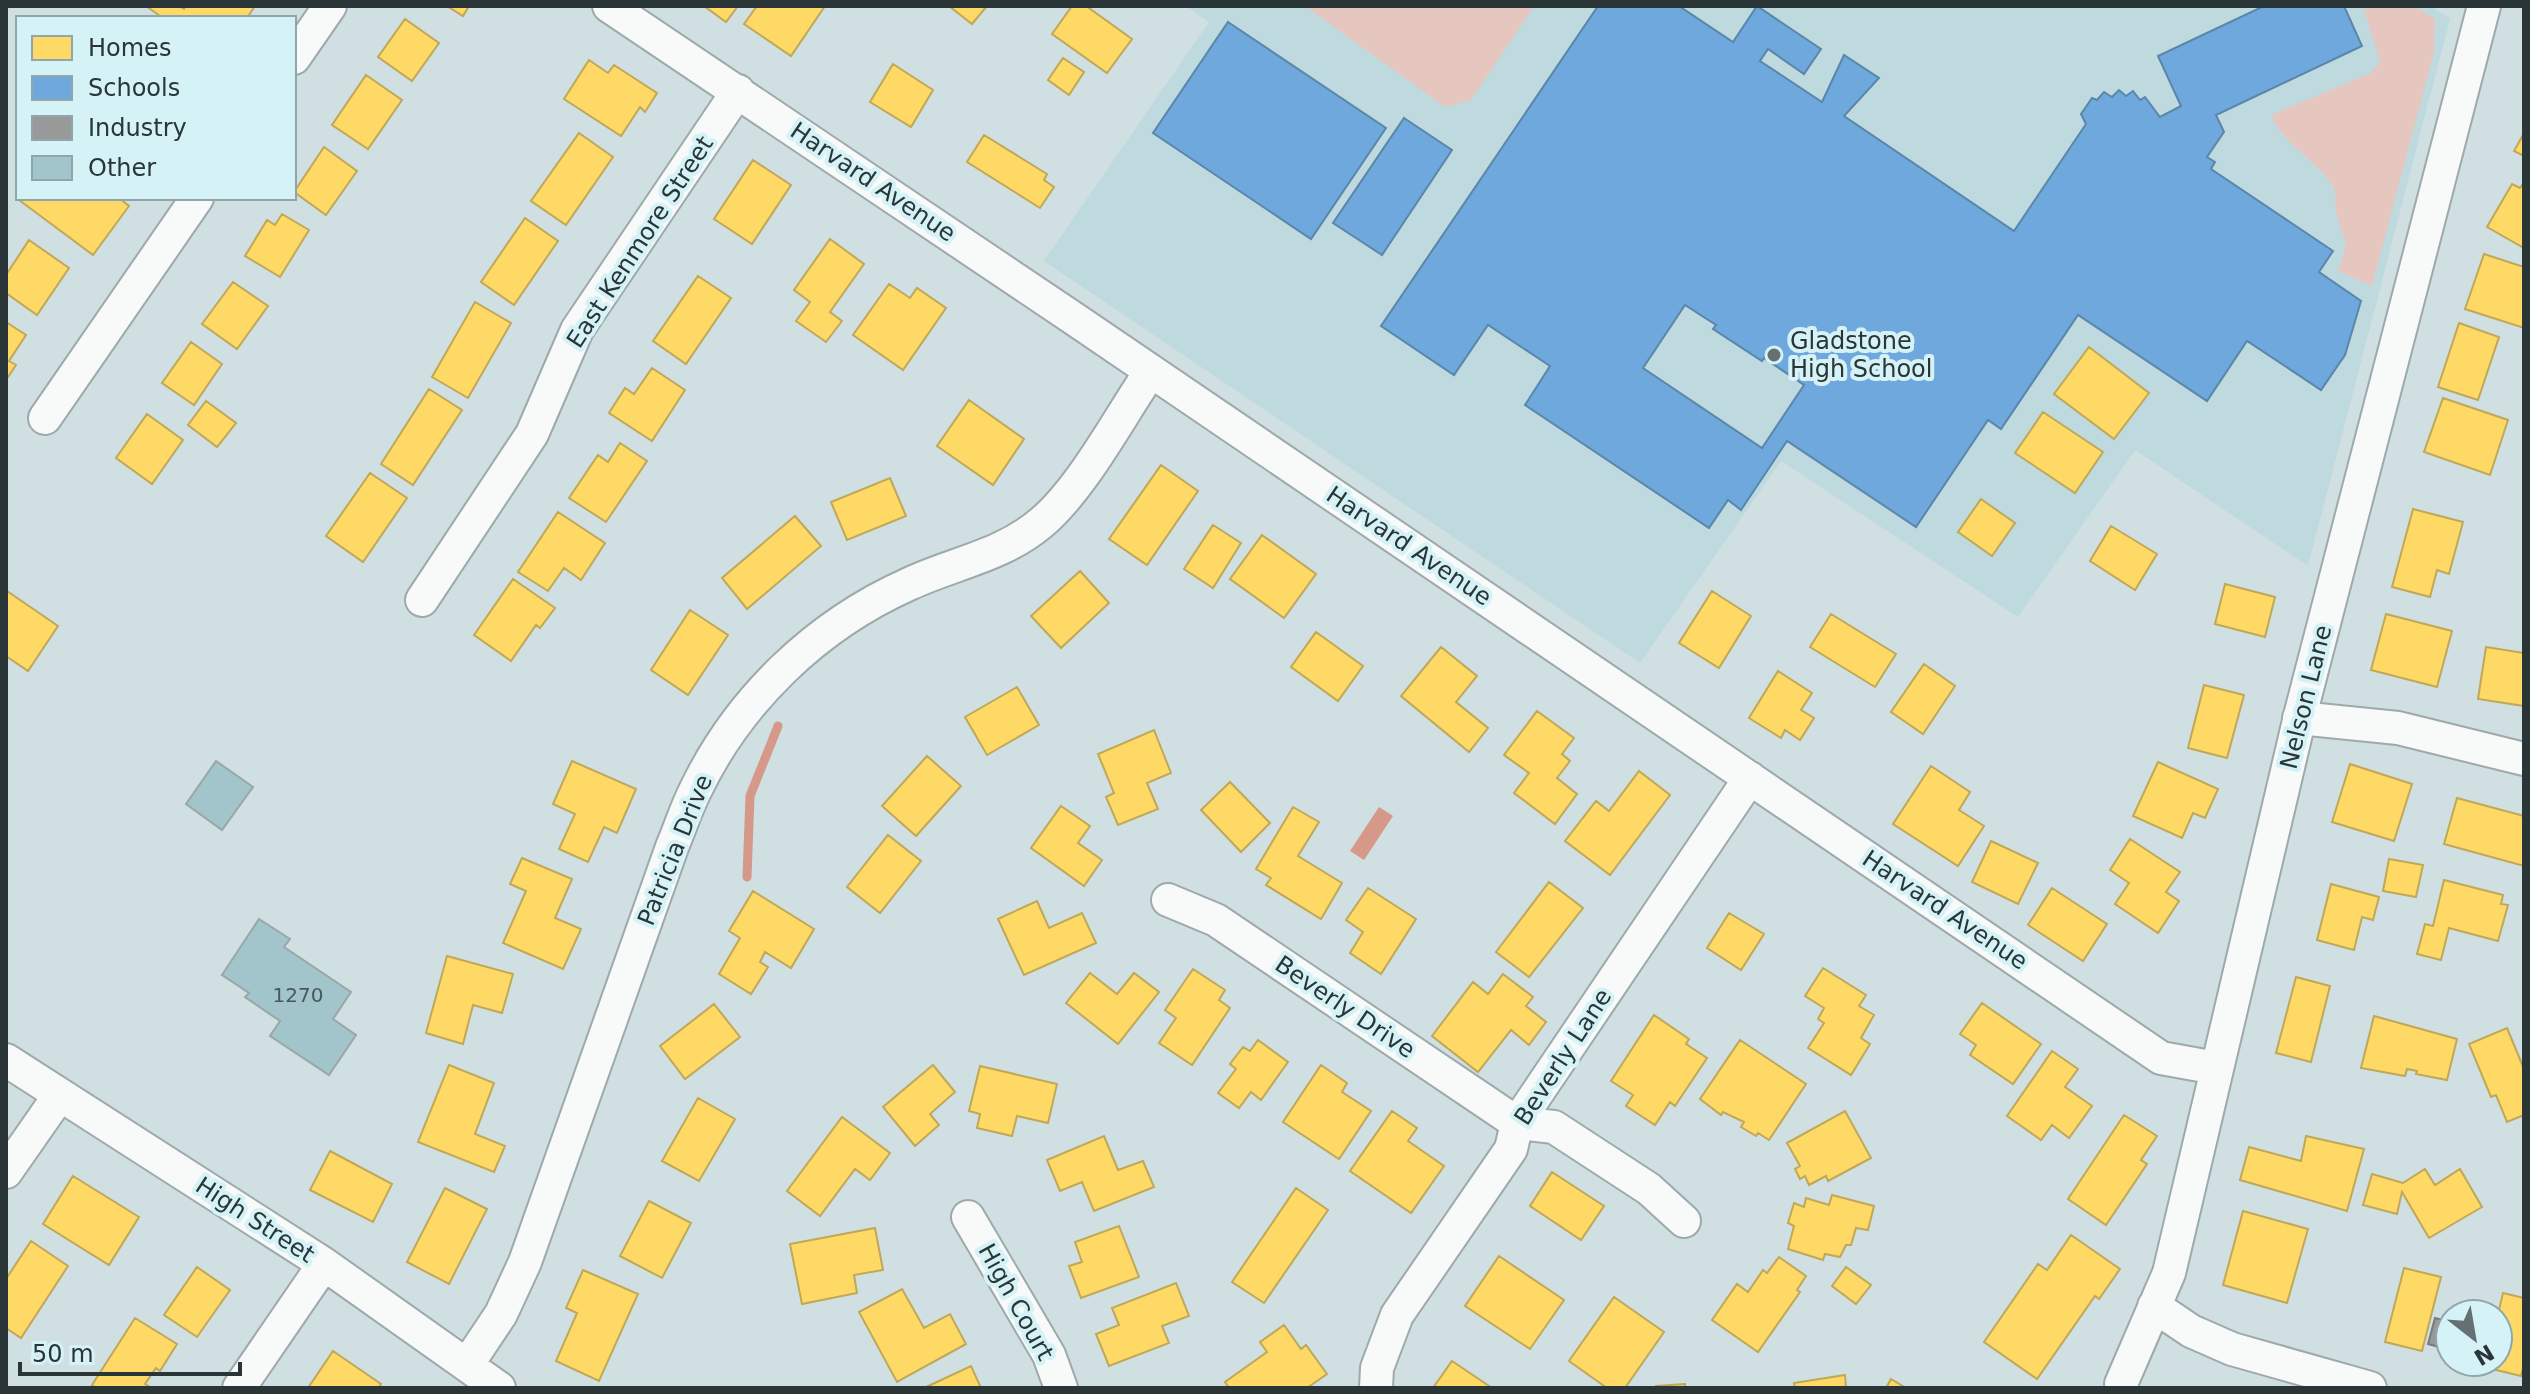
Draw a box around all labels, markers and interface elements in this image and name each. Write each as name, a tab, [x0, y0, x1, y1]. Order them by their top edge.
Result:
legend	[16, 16, 296, 200]
text: Homes	[88, 34, 171, 62]
text: Schools	[88, 74, 180, 102]
text: Industry	[88, 114, 187, 142]
street label: Harvard Avenue	[785, 116, 961, 248]
street label: East Kenmore Street	[561, 131, 719, 353]
text: Other	[88, 154, 156, 182]
place label: Gladstone High School	[1790, 327, 1932, 383]
marker: Gladstone High School	[1765, 346, 1783, 364]
street label: Harvard Avenue	[1321, 480, 1497, 612]
street label: Nelson Lane	[2275, 622, 2337, 772]
street label: Patricia Drive	[632, 770, 718, 930]
street label: Harvard Avenue	[1857, 844, 2033, 976]
street label: Beverly Drive	[1270, 950, 1420, 1064]
house number: 1270	[273, 983, 323, 1007]
street label: Beverly Lane	[1509, 984, 1617, 1130]
street label: High Street	[190, 1171, 320, 1269]
street label: High Court	[973, 1239, 1059, 1365]
north arrow	[2434, 1298, 2514, 1378]
scale bar	[20, 1326, 240, 1376]
text: N	[2470, 1339, 2498, 1370]
text: 50 m	[32, 1340, 94, 1368]

